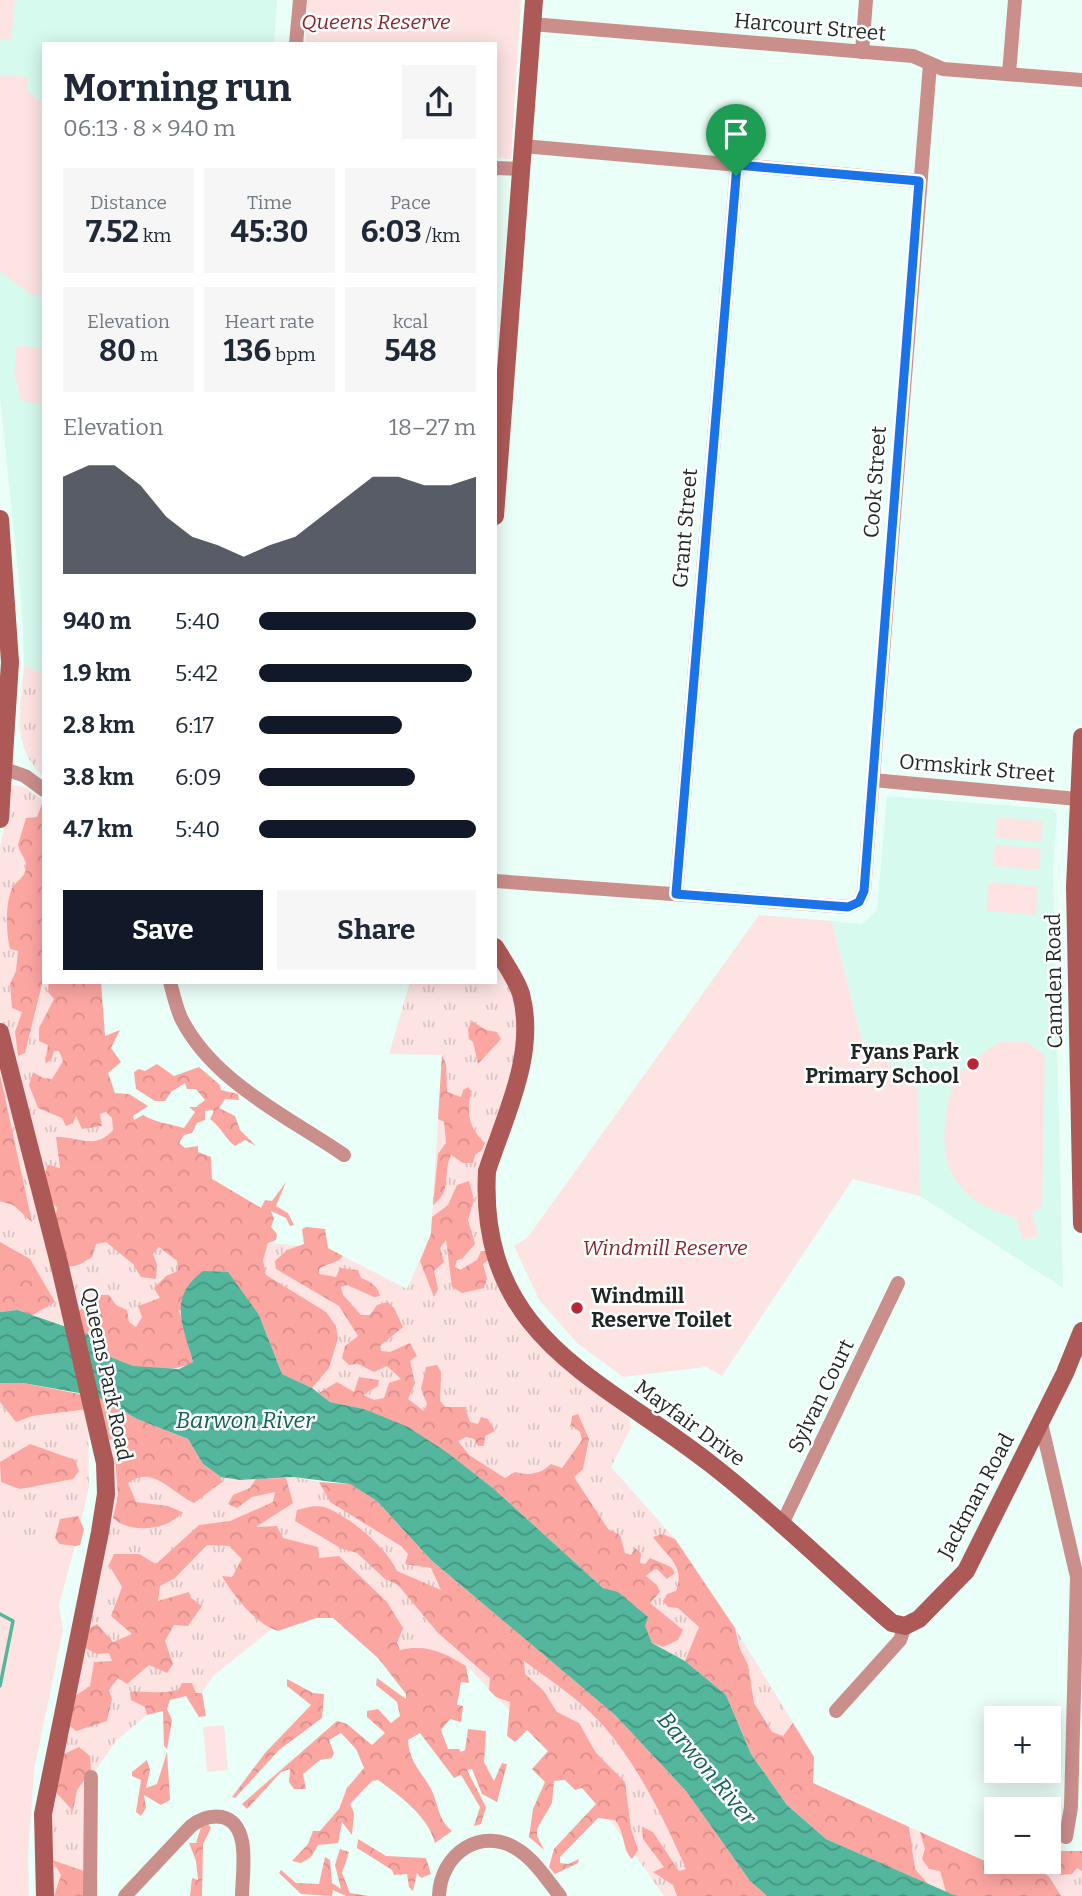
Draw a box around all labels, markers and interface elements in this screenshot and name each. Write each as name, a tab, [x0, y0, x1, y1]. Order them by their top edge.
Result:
street label: Harcourt Street	[733, 7, 887, 47]
park label: Queens Reserve	[301, 9, 451, 35]
text: Morning run	[63, 65, 291, 111]
button: share	[402, 65, 476, 139]
pin	[706, 104, 766, 176]
text: 06:13 · 8 × 940 m	[63, 114, 235, 142]
icon: arrive	[717, 115, 755, 153]
text: Distance	[90, 191, 167, 214]
text: Time	[247, 191, 292, 214]
text: Pace	[390, 191, 431, 214]
text: 7.52	[86, 214, 139, 250]
text: 45:30	[231, 214, 309, 250]
text: 6:03	[361, 214, 422, 250]
text: km	[139, 224, 171, 247]
text: /km	[422, 224, 460, 247]
text: Elevation	[87, 310, 170, 333]
text: Heart rate	[225, 310, 314, 333]
text: kcal	[393, 310, 428, 333]
text: 80	[99, 333, 136, 369]
text: 136	[223, 333, 271, 369]
text: 548	[384, 333, 437, 369]
text: m	[136, 343, 158, 366]
text: bpm	[271, 343, 316, 366]
text: Elevation	[63, 413, 163, 441]
text: 18–27 m	[389, 413, 476, 441]
street label: Cook Street	[858, 425, 892, 539]
street label: Grant Street	[667, 467, 703, 589]
text: 940 m	[63, 607, 131, 635]
text: 5:40	[175, 607, 220, 635]
text: 1.9 km	[63, 659, 131, 687]
text: 5:42	[175, 659, 218, 687]
text: 2.8 km	[63, 711, 135, 739]
text: 6:17	[175, 711, 214, 739]
street label: Ormskirk Street	[898, 748, 1056, 788]
text: 3.8 km	[63, 763, 134, 791]
text: 6:09	[175, 763, 222, 791]
text: 4.7 km	[63, 815, 133, 843]
text: 5:40	[175, 815, 220, 843]
button: Save	[63, 890, 263, 970]
button: Share	[277, 890, 476, 970]
street label: Camden Road	[1040, 913, 1068, 1049]
place label: Fyans Park Primary School	[805, 1039, 960, 1089]
marker: Fyans Park Primary School	[965, 1056, 981, 1072]
park label: Windmill Reserve	[582, 1235, 748, 1261]
place label: Windmill Reserve Toilet	[591, 1283, 732, 1333]
street label: Queens Park Road	[76, 1285, 138, 1463]
marker: Windmill Reserve Toilet	[569, 1300, 585, 1316]
street label: Sylvan Court	[782, 1335, 860, 1457]
street label: Mayfair Drive	[630, 1374, 750, 1472]
water label: Barwon River	[176, 1406, 316, 1434]
street label: Jackman Road	[932, 1429, 1020, 1564]
water label: Barwon River	[652, 1706, 763, 1831]
map controls	[984, 1706, 1061, 1874]
button: +	[984, 1706, 1061, 1783]
button: −	[984, 1797, 1061, 1874]

